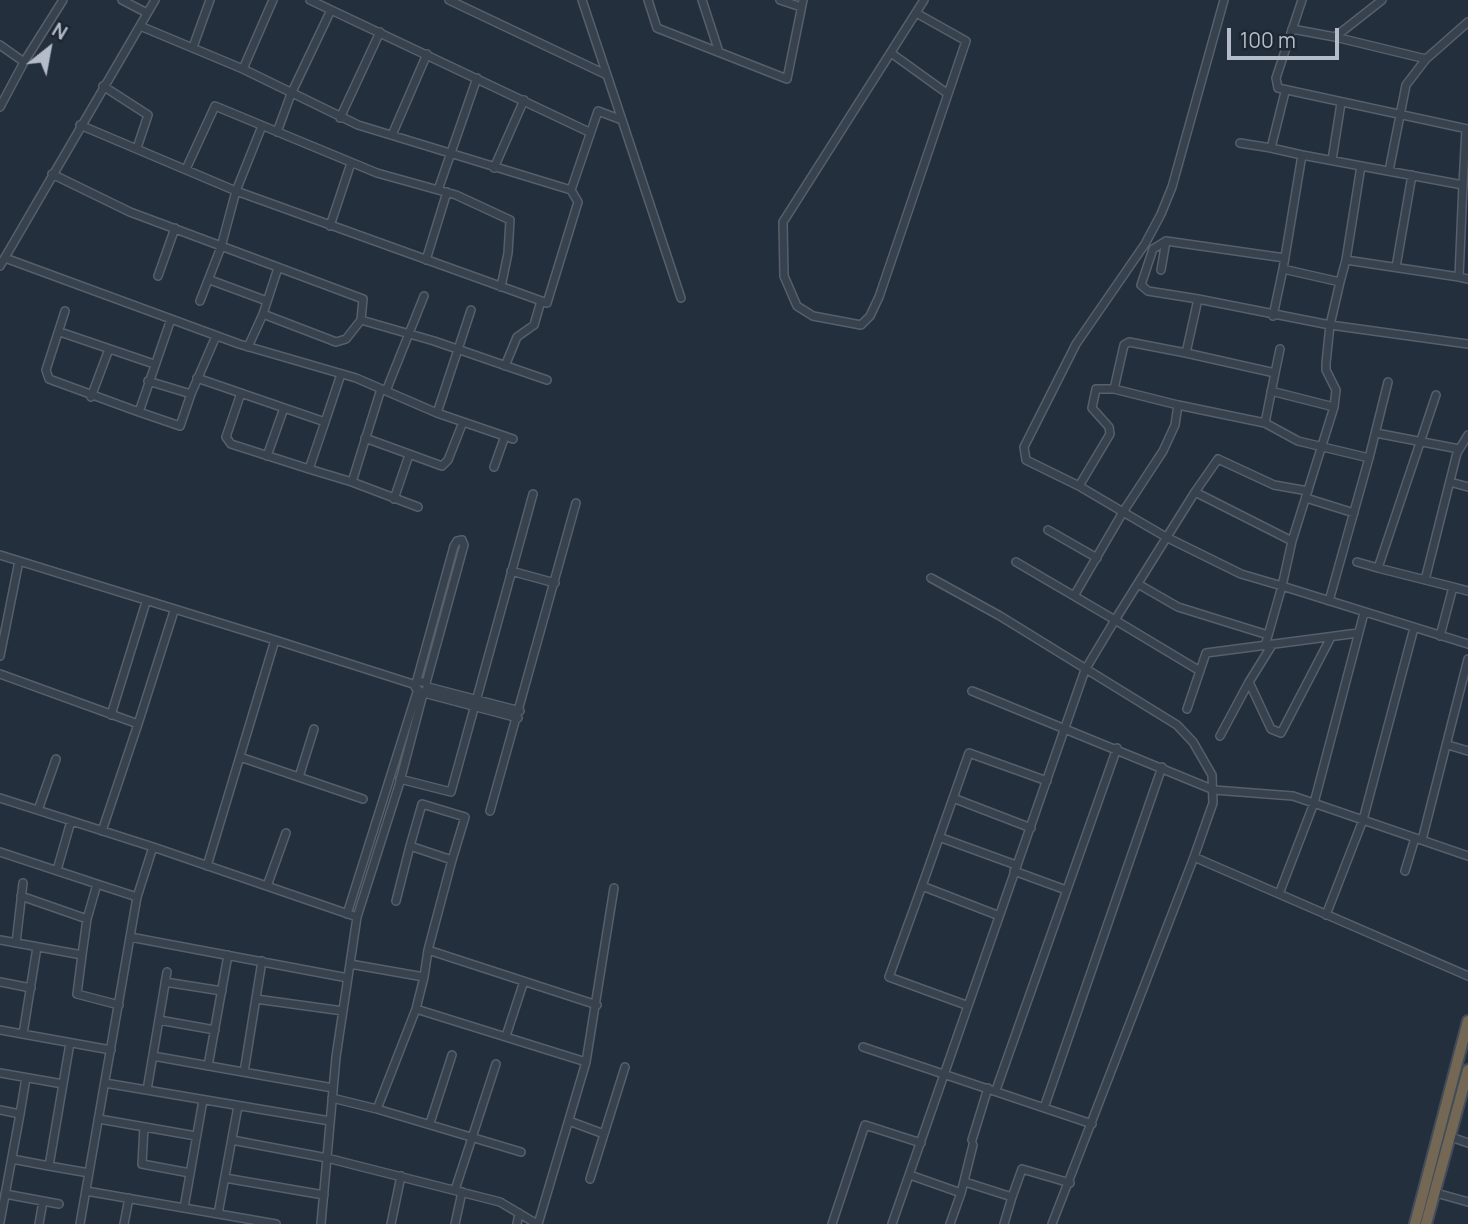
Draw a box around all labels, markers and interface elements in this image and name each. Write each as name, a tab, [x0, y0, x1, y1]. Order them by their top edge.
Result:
north arrow	[14, 14, 84, 84]
scale bar	[1230, 14, 1342, 58]
text: N	[47, 16, 72, 46]
text: 100 m	[1240, 26, 1296, 54]

